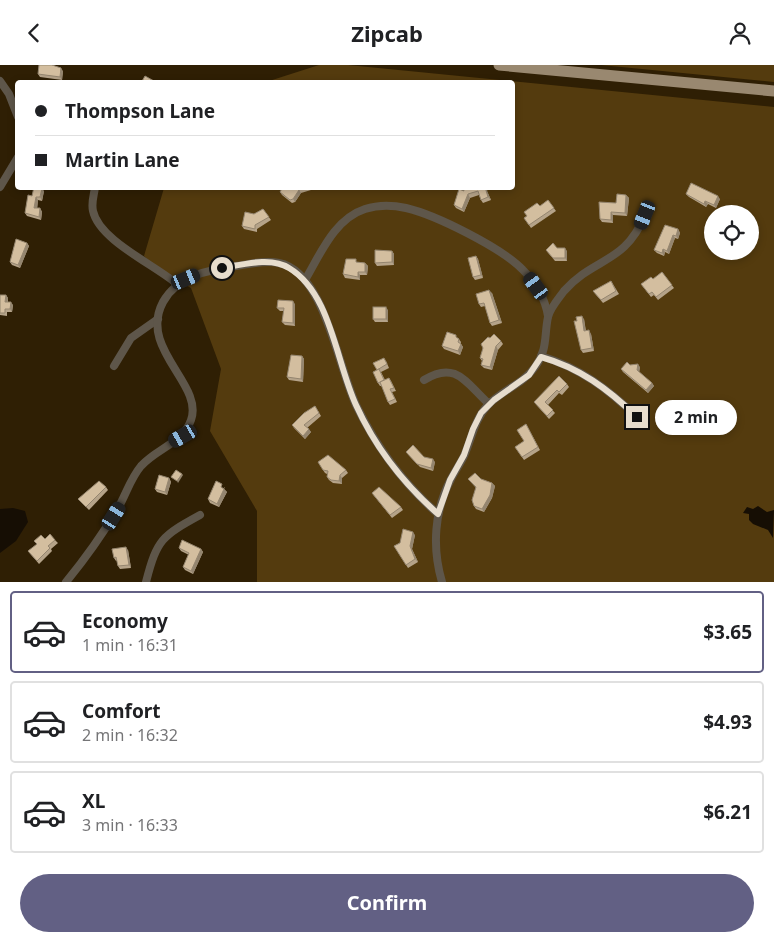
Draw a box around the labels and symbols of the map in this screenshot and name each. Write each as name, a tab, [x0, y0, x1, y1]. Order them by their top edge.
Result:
car	[632, 198, 657, 232]
route start	[211, 257, 233, 279]
car	[169, 266, 202, 292]
car	[521, 269, 550, 303]
callout: 2 min	[654, 399, 737, 435]
route end	[626, 406, 648, 428]
car	[166, 422, 199, 450]
car	[99, 499, 128, 533]

